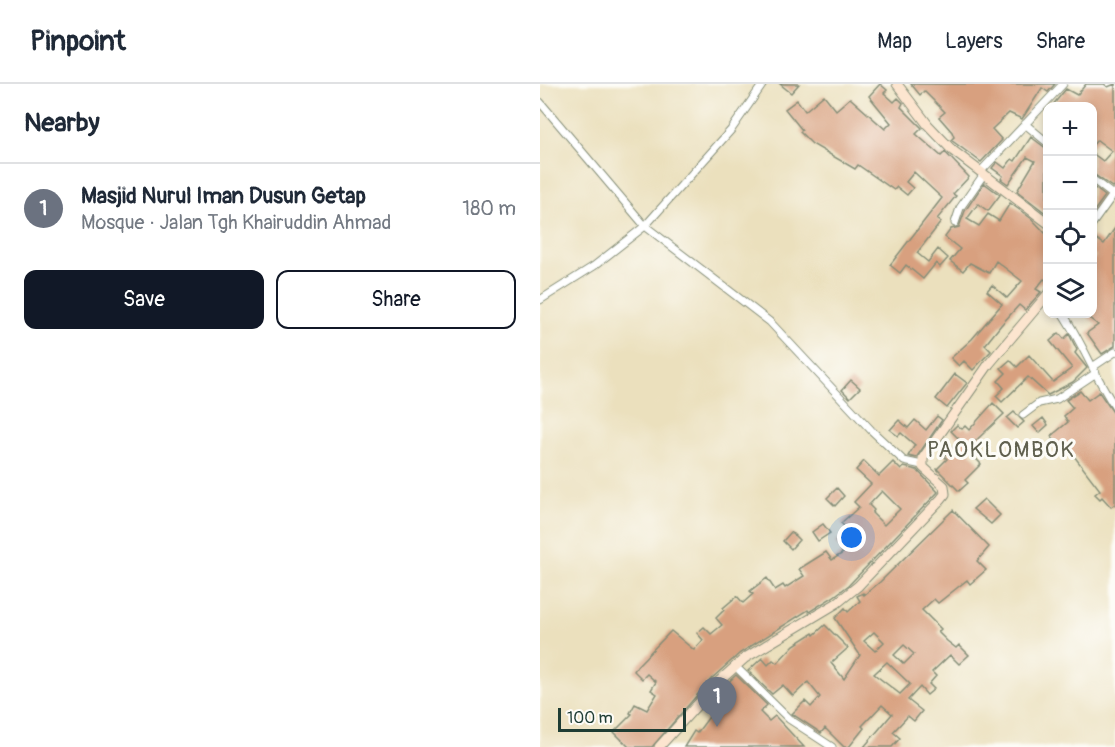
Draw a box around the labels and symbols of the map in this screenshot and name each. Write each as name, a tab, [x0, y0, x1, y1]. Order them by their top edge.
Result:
district label: PAOKLOMBOK	[927, 436, 1075, 464]
your location	[837, 523, 866, 552]
pin: 1	[698, 678, 736, 727]
scale bar	[558, 705, 686, 732]

